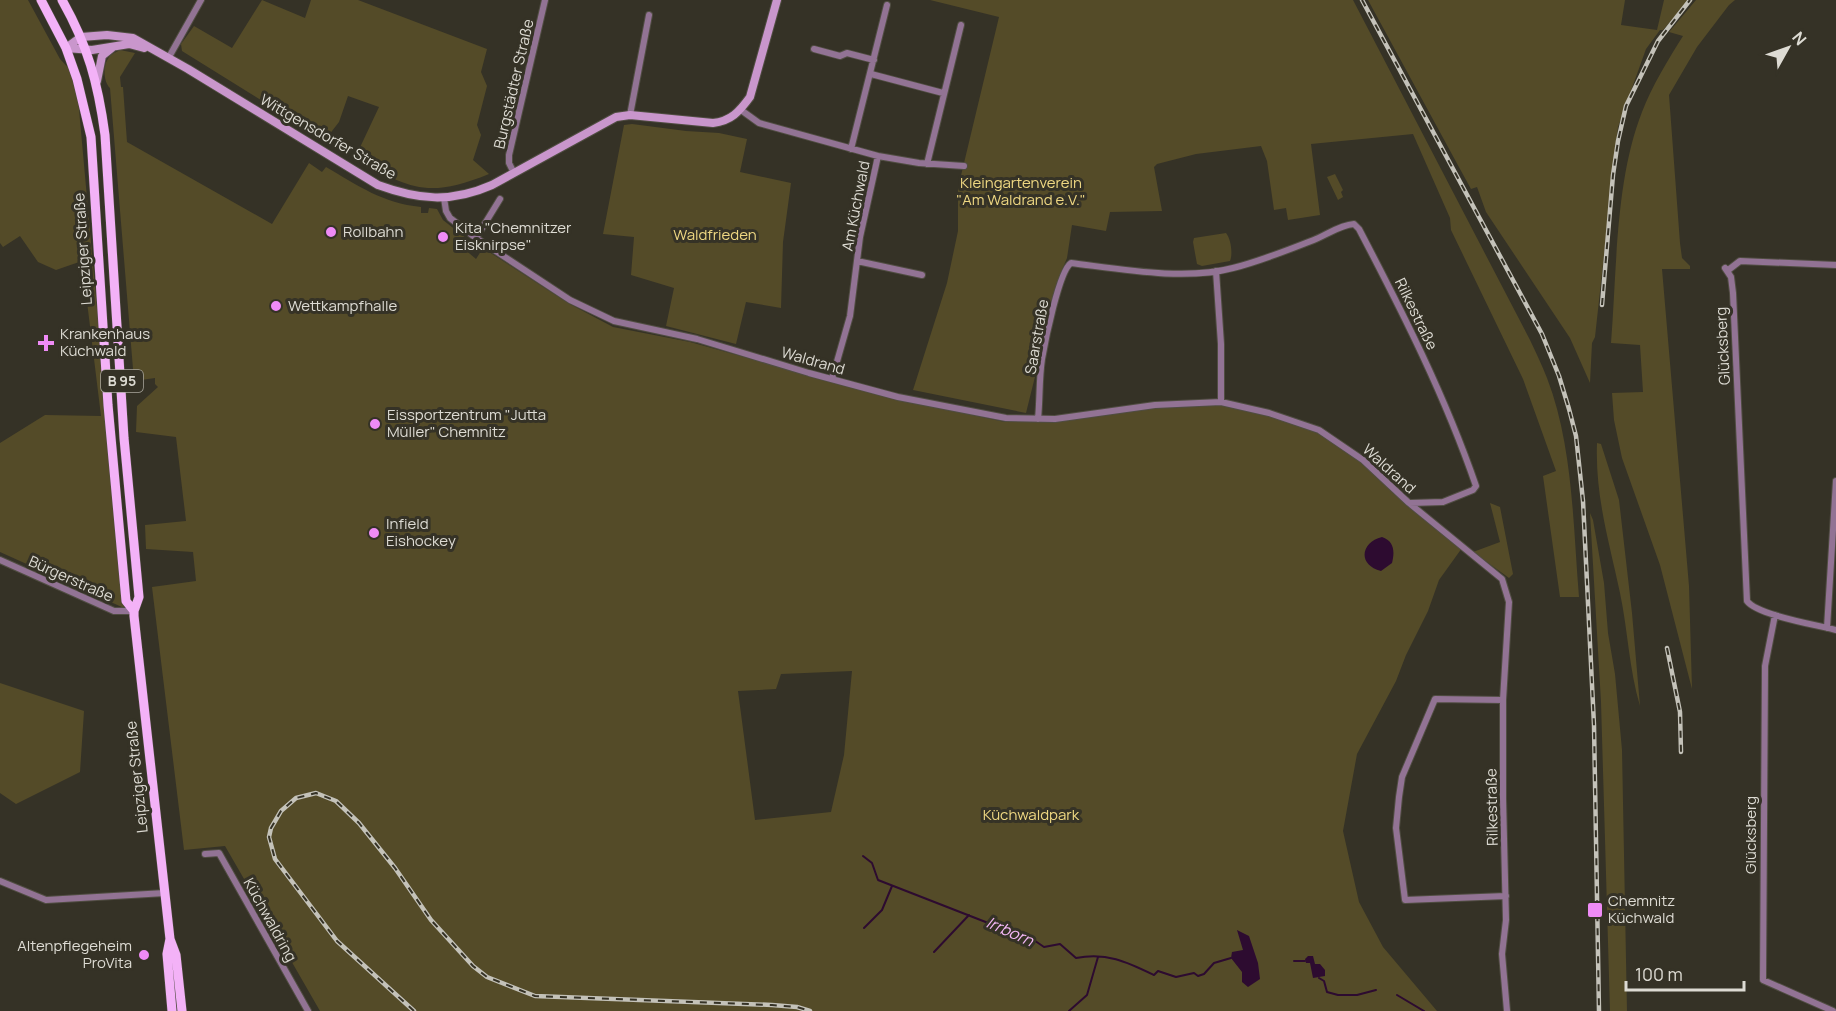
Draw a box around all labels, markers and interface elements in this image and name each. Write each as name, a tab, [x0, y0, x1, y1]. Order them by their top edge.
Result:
street label: Burgstädter Straße	[488, 17, 539, 151]
north arrow	[1758, 18, 1818, 78]
text: N	[1787, 27, 1812, 50]
street label: Wittgensdorfer Straße	[256, 89, 401, 184]
street label: Am Küchwald	[836, 159, 875, 253]
park label: Kleingartenverein "Am Waldrand e.V."	[956, 172, 1086, 210]
street label: Leipziger Straße	[68, 192, 97, 306]
place label: Kita "Chemnitzer Eisknirpse"	[455, 217, 572, 255]
place label: Rollbahn	[343, 221, 403, 242]
park label: Waldfrieden	[673, 224, 757, 245]
marker: Rollbahn	[324, 225, 338, 239]
marker: Kita "Chemnitzer Eisknirpse"	[436, 230, 450, 244]
street label: Rilkestraße	[1390, 274, 1443, 353]
place label: Wettkampfhalle	[288, 295, 397, 316]
street label: Saarstraße	[1020, 297, 1053, 376]
marker: Wettkampfhalle	[269, 299, 283, 313]
street label: Glücksberg	[1710, 306, 1735, 386]
place label: Krankenhaus Küchwald	[60, 323, 150, 361]
marker: Krankenhaus Küchwald	[37, 334, 55, 352]
street label: Waldrand	[779, 341, 847, 380]
road number: B 95	[101, 370, 143, 392]
place label: Eissportzentrum "Jutta Müller" Chemnitz	[387, 404, 546, 442]
marker: Eissportzentrum "Jutta Müller" Chemnitz	[368, 417, 382, 431]
street label: Waldrand	[1358, 439, 1421, 498]
place label: Infield Eishockey	[386, 513, 456, 551]
marker: Infield Eishockey	[367, 526, 381, 540]
street label: Bürgerstraße	[25, 550, 117, 607]
street label: Leipziger Straße	[120, 720, 153, 834]
street label: Rilkestraße	[1480, 768, 1503, 846]
street label: Glücksberg	[1740, 796, 1761, 874]
park label: Küchwaldpark	[983, 804, 1080, 825]
street label: Küchwaldring	[239, 874, 302, 966]
place label: Chemnitz Küchwald	[1608, 890, 1675, 928]
marker: Chemnitz Küchwald	[1586, 901, 1604, 919]
water label: Irrborn	[983, 911, 1038, 951]
place label: Altenpflegeheim ProVita	[17, 935, 132, 973]
marker: Altenpflegeheim ProVita	[137, 948, 151, 962]
scale bar	[1626, 954, 1744, 992]
text: 100 m	[1635, 962, 1683, 986]

